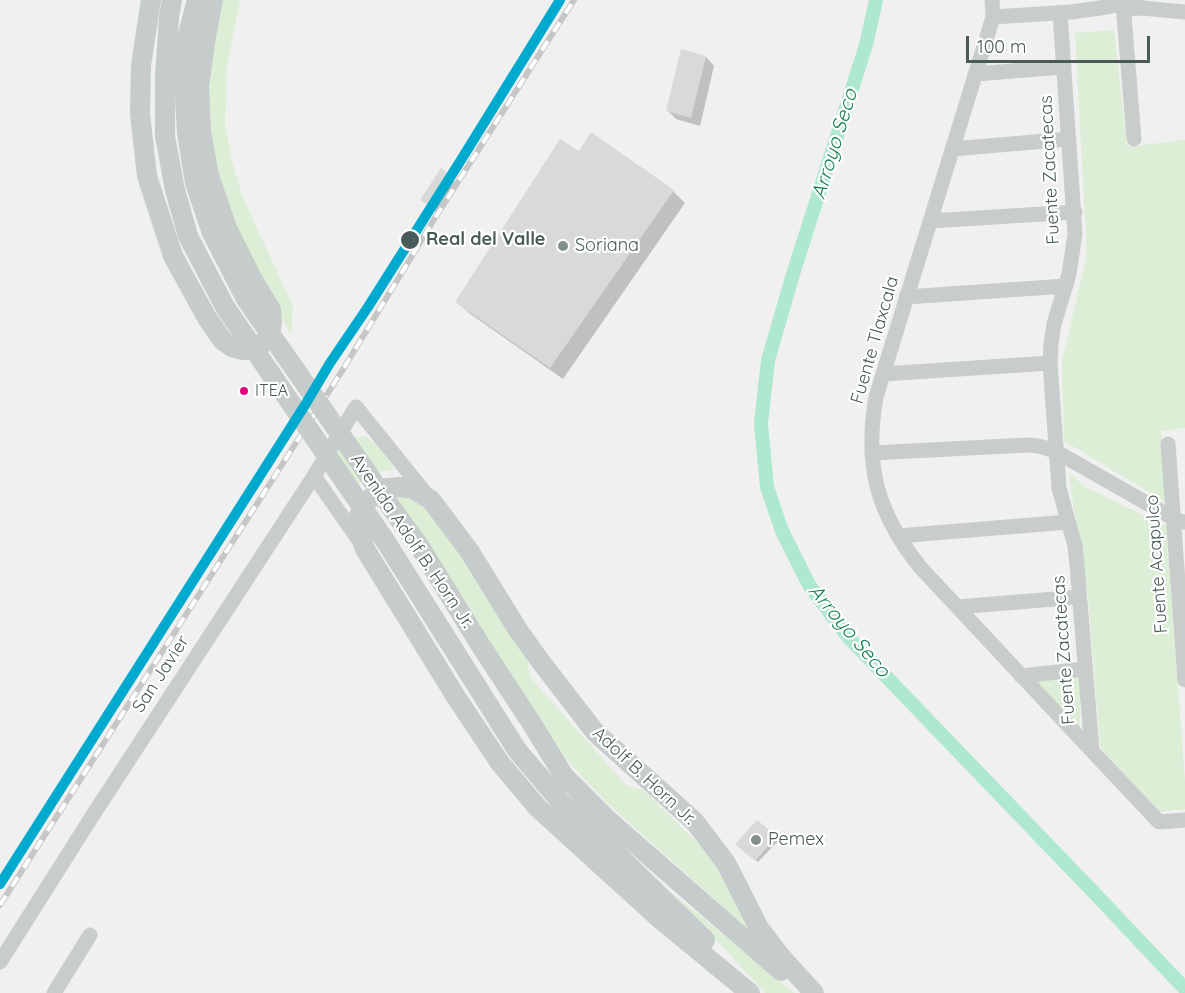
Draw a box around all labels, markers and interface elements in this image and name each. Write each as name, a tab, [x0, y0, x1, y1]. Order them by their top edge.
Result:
scale bar	[969, 24, 1154, 62]
text: 100 m	[977, 35, 1026, 58]
water label: Arroyo Seco	[807, 86, 863, 202]
street label: Fuente Zacatecas	[1035, 95, 1065, 245]
marker: Real del Valle	[399, 229, 421, 251]
place label: Real del Valle	[426, 229, 545, 251]
place label: Soriana	[575, 235, 639, 257]
marker: Soriana	[556, 239, 570, 253]
street label: Fuente Tlaxcala	[846, 274, 904, 406]
place label: ITEA	[255, 381, 288, 401]
marker: ITEA	[238, 385, 250, 397]
street label: Avenida Adolf B. Horn Jr.	[346, 450, 478, 632]
street label: Fuente Acapulco	[1141, 494, 1173, 634]
street label: Fuente Zacatecas	[1048, 575, 1080, 725]
water label: Arroyo Seco	[803, 580, 895, 682]
street label: San Javier	[128, 631, 194, 717]
street label: Adolf B. Horn Jr.	[588, 723, 700, 829]
place label: Pemex	[768, 829, 824, 851]
marker: Pemex	[749, 833, 763, 847]

